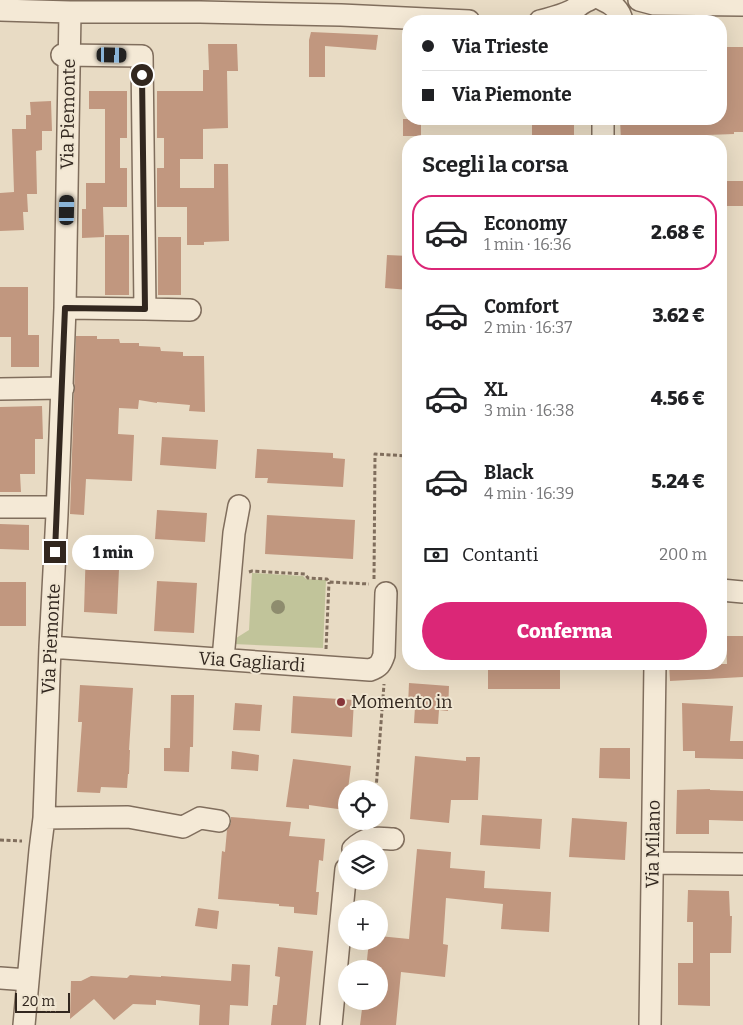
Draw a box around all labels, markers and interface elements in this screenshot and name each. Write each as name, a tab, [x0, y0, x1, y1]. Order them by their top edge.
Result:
text: Via Trieste	[452, 35, 548, 58]
car	[96, 47, 127, 63]
street label: Via Piemonte	[56, 58, 80, 170]
route start	[131, 64, 153, 86]
text: Via Piemonte	[452, 83, 572, 106]
text: Scegli la corsa	[422, 151, 568, 178]
car	[59, 195, 74, 225]
icon: car	[424, 210, 469, 255]
text: Economy	[484, 212, 567, 235]
text: 2.68 €	[651, 221, 705, 244]
text: 1 min · 16:36	[484, 235, 571, 254]
icon: car	[424, 293, 469, 338]
text: Comfort	[484, 295, 559, 318]
text: 3.62 €	[652, 304, 705, 327]
text: 2 min · 16:37	[484, 318, 572, 337]
icon: car	[424, 376, 469, 421]
text: XL	[484, 378, 508, 401]
text: 4.56 €	[651, 387, 705, 410]
text: 3 min · 16:38	[484, 401, 574, 420]
icon: car	[424, 459, 469, 504]
text: Black	[484, 461, 534, 484]
text: 5.24 €	[651, 470, 705, 493]
text: 4 min · 16:39	[484, 484, 574, 503]
callout: 1 min	[72, 534, 155, 570]
route end	[44, 541, 66, 563]
icon: cash	[422, 541, 450, 569]
text: 1 min	[93, 543, 133, 562]
text: Contanti	[462, 543, 538, 566]
text: 200 m	[659, 545, 707, 564]
street label: Via Piemonte	[37, 583, 65, 695]
button: Conferma	[422, 602, 707, 660]
street label: Via Gagliardi	[198, 647, 306, 677]
place label: Momento in	[351, 691, 453, 713]
marker: Momento in	[335, 696, 347, 708]
map controls	[338, 780, 388, 1010]
button: locate	[338, 780, 388, 830]
street label: Via Milano	[641, 800, 665, 888]
button: layers	[338, 840, 388, 890]
button: +	[338, 900, 388, 950]
button: −	[338, 960, 388, 1010]
scale bar	[15, 990, 70, 1013]
text: 20 m	[22, 993, 55, 1010]

